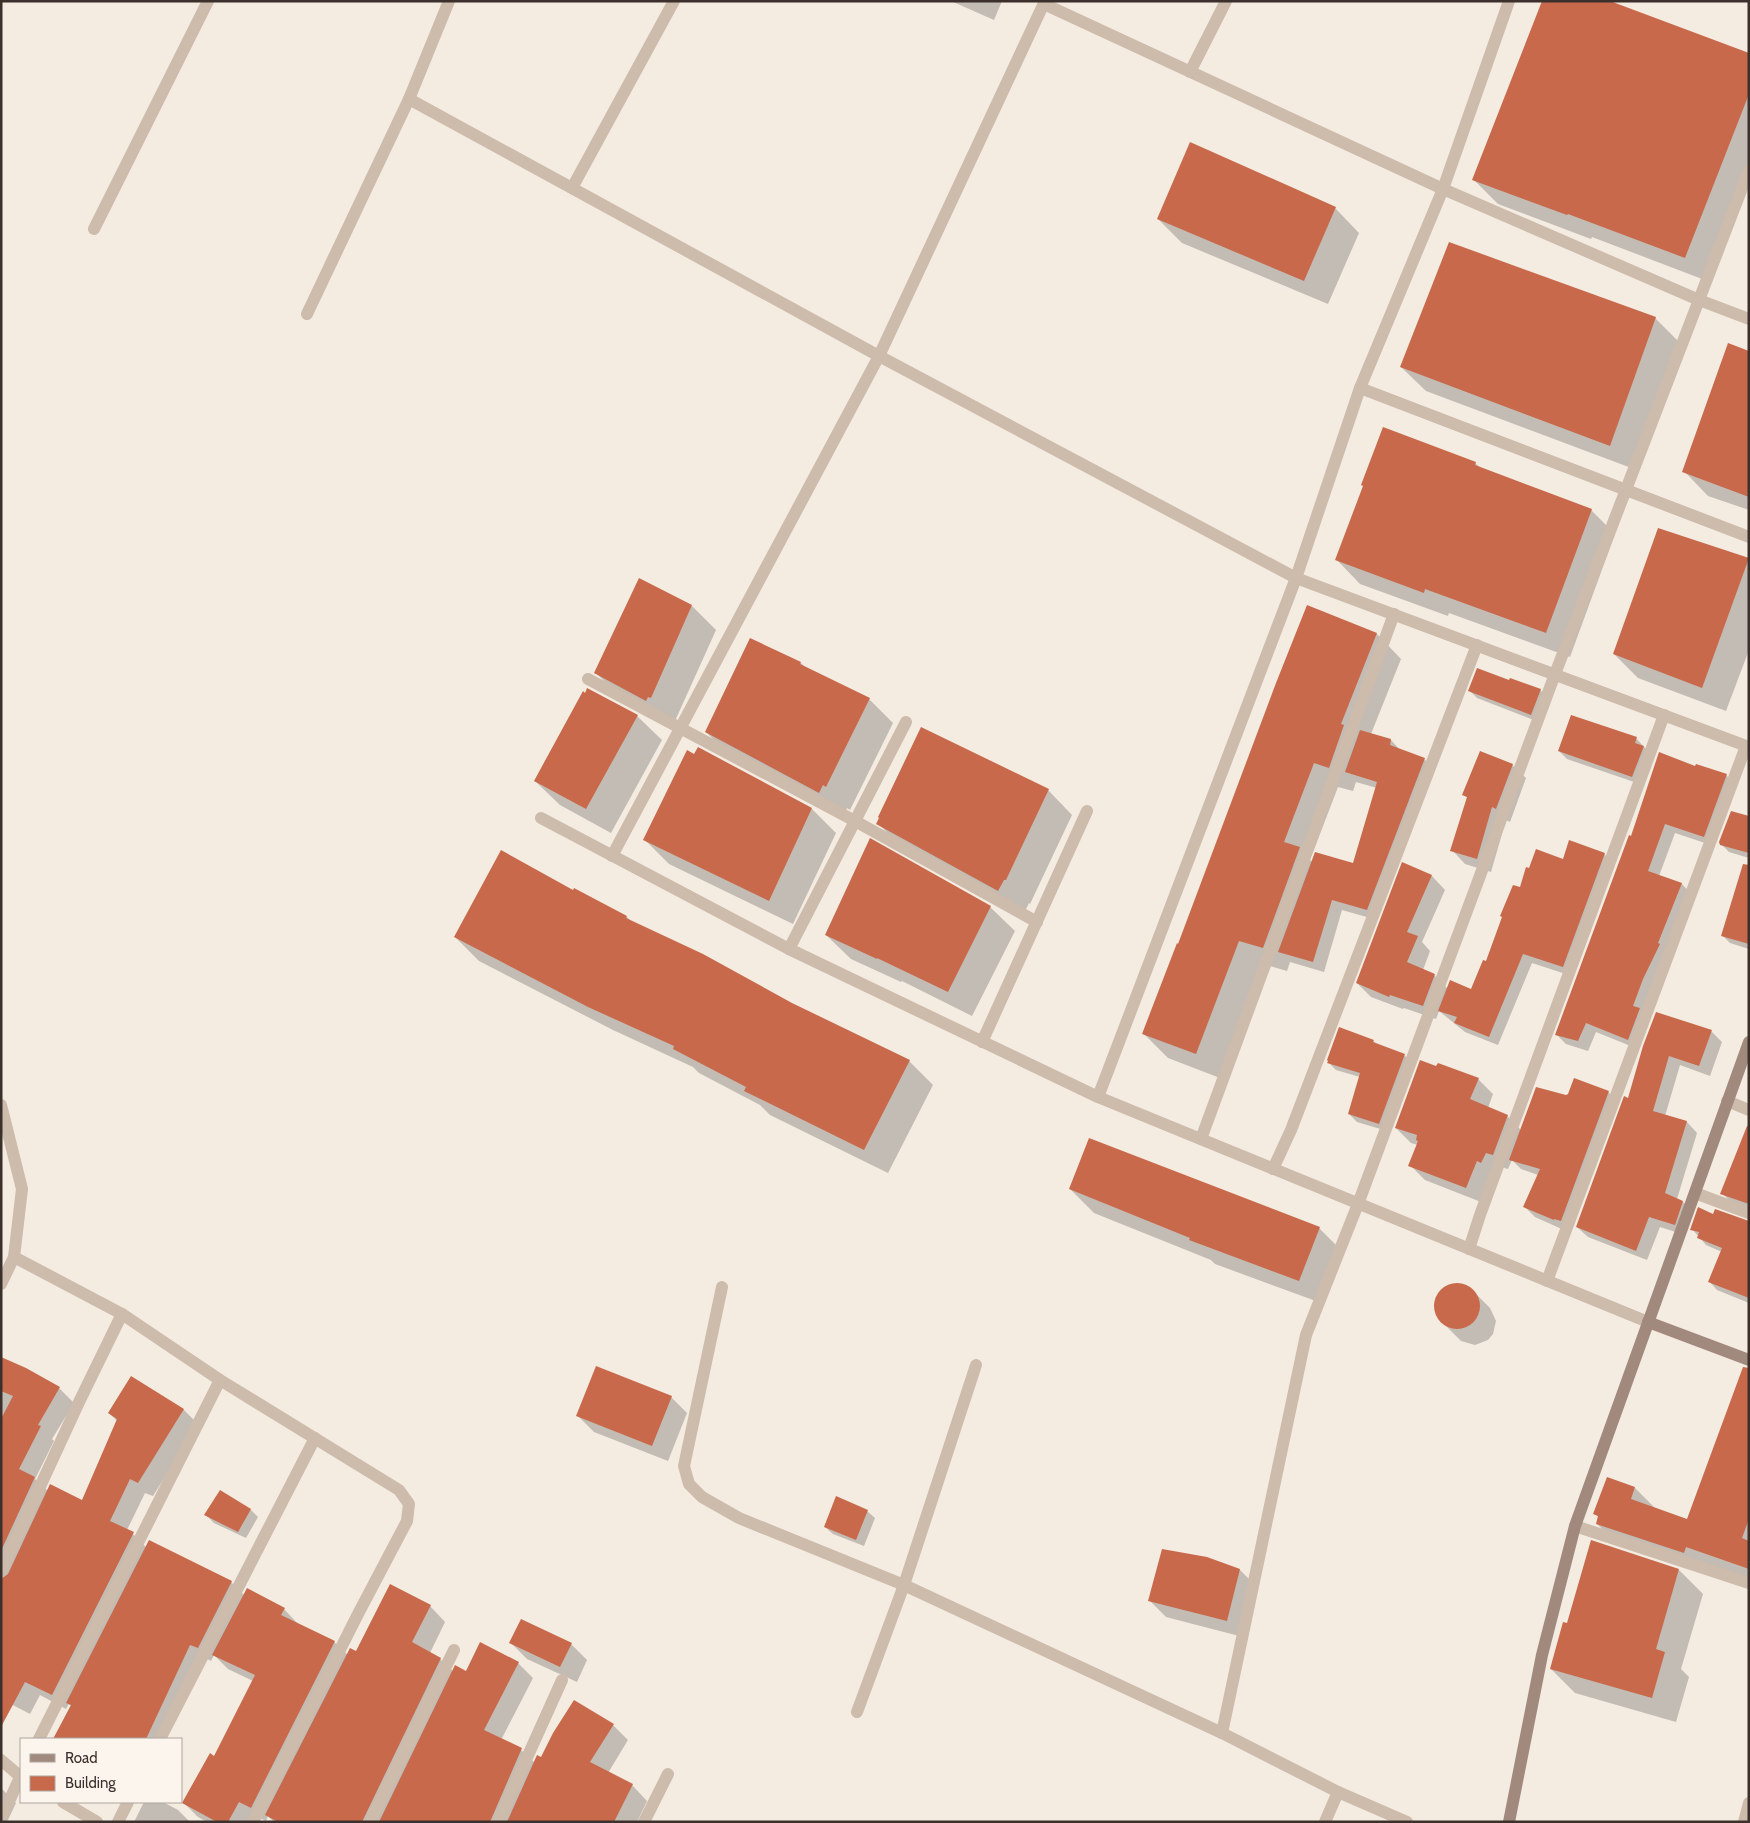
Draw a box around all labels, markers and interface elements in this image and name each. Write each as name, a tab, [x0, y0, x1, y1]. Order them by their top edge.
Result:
legend	[20, 1738, 182, 1803]
text: Road	[65, 1749, 98, 1767]
text: Building	[65, 1774, 116, 1792]

